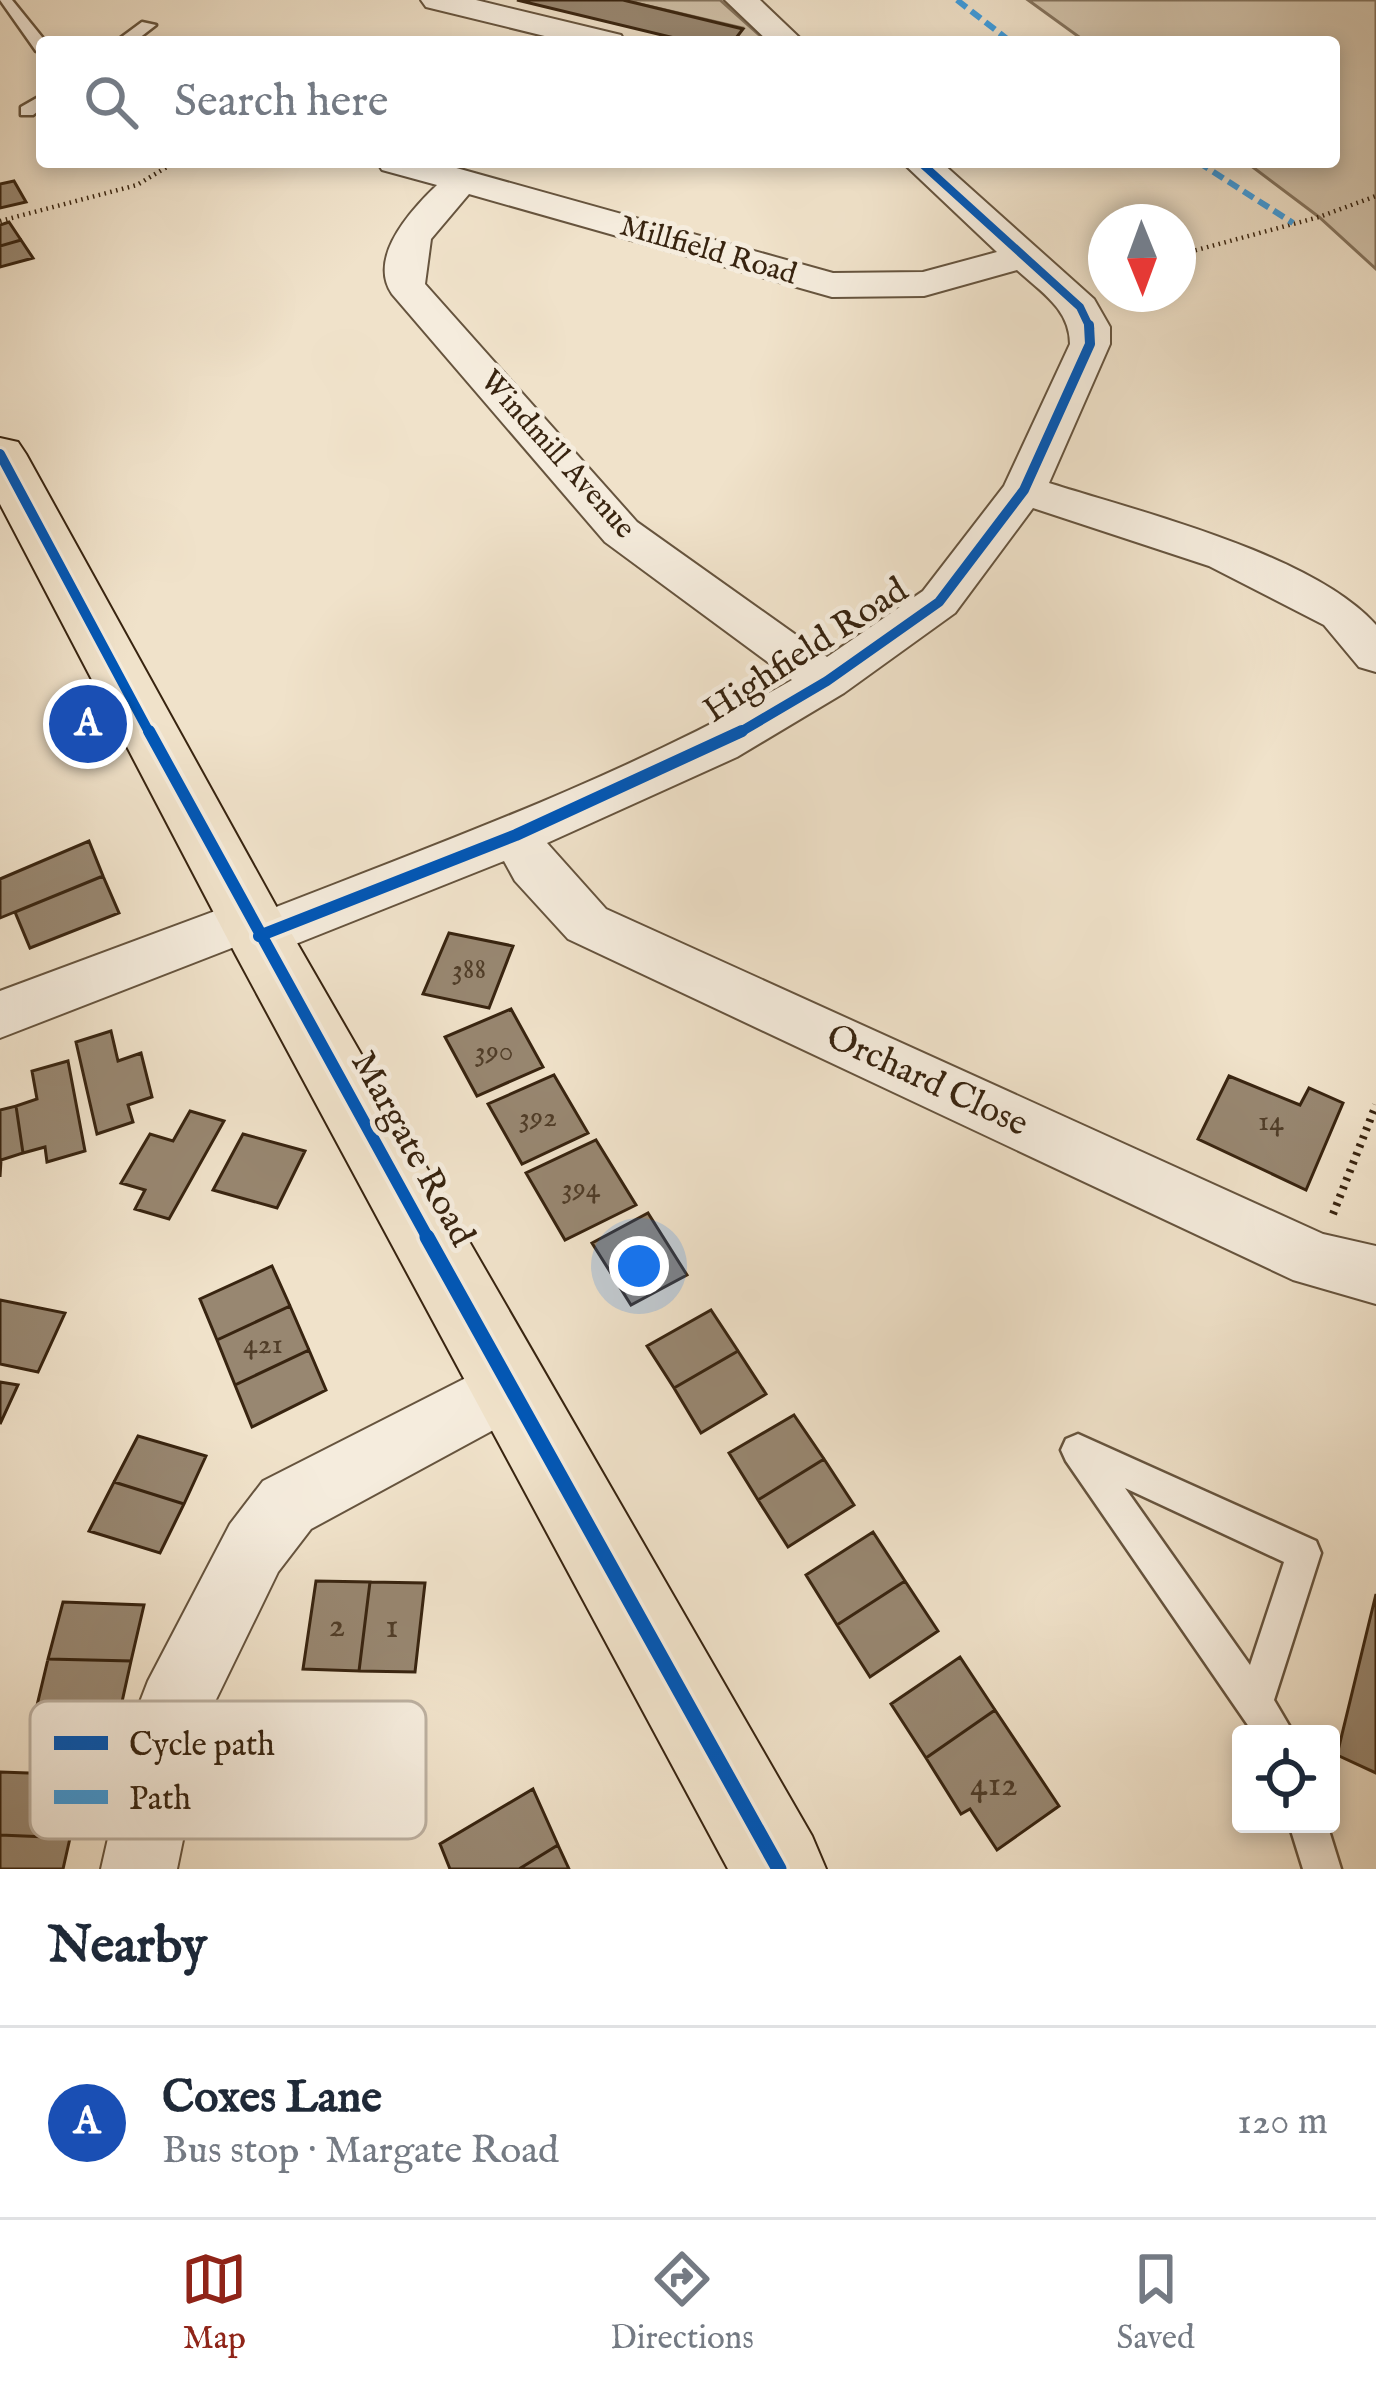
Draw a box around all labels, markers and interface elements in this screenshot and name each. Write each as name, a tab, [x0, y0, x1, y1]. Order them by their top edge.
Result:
search box	[36, 36, 1340, 168]
icon: search	[78, 69, 144, 135]
text: Search here	[174, 74, 388, 131]
north arrow	[1088, 204, 1196, 312]
street label: Millfield Road	[615, 208, 802, 295]
street label: Windmill Avenue	[471, 363, 643, 547]
street label: Highfield Road	[695, 567, 918, 734]
pin: A	[49, 679, 127, 769]
house number: 388	[452, 951, 486, 989]
street label: Orchard Close	[819, 1014, 1035, 1148]
house number: 390	[474, 1033, 514, 1071]
street label: Margate Road	[340, 1043, 485, 1255]
house number: 392	[519, 1099, 557, 1137]
house number: 14	[1258, 1103, 1284, 1141]
house number: 394	[562, 1170, 601, 1208]
your location	[609, 1236, 669, 1296]
house number: 421	[243, 1326, 283, 1364]
house number: 2	[329, 1603, 345, 1649]
house number: 1	[385, 1604, 399, 1650]
legend	[30, 1701, 426, 1839]
text: Cycle path	[129, 1725, 275, 1767]
map controls	[1232, 1725, 1340, 1833]
button: locate	[1232, 1725, 1340, 1833]
house number: 412	[970, 1762, 1018, 1808]
text: Path	[129, 1779, 191, 1821]
text: Nearby	[48, 1915, 207, 1980]
text: Coxes Lane	[162, 2070, 382, 2127]
text: A	[74, 2098, 100, 2147]
text: 120 m	[1237, 2098, 1328, 2147]
text: Bus stop · Margate Road	[162, 2127, 559, 2176]
tab: Map	[181, 2246, 247, 2360]
tab: Directions	[610, 2246, 754, 2360]
tab: Saved	[1117, 2246, 1195, 2360]

